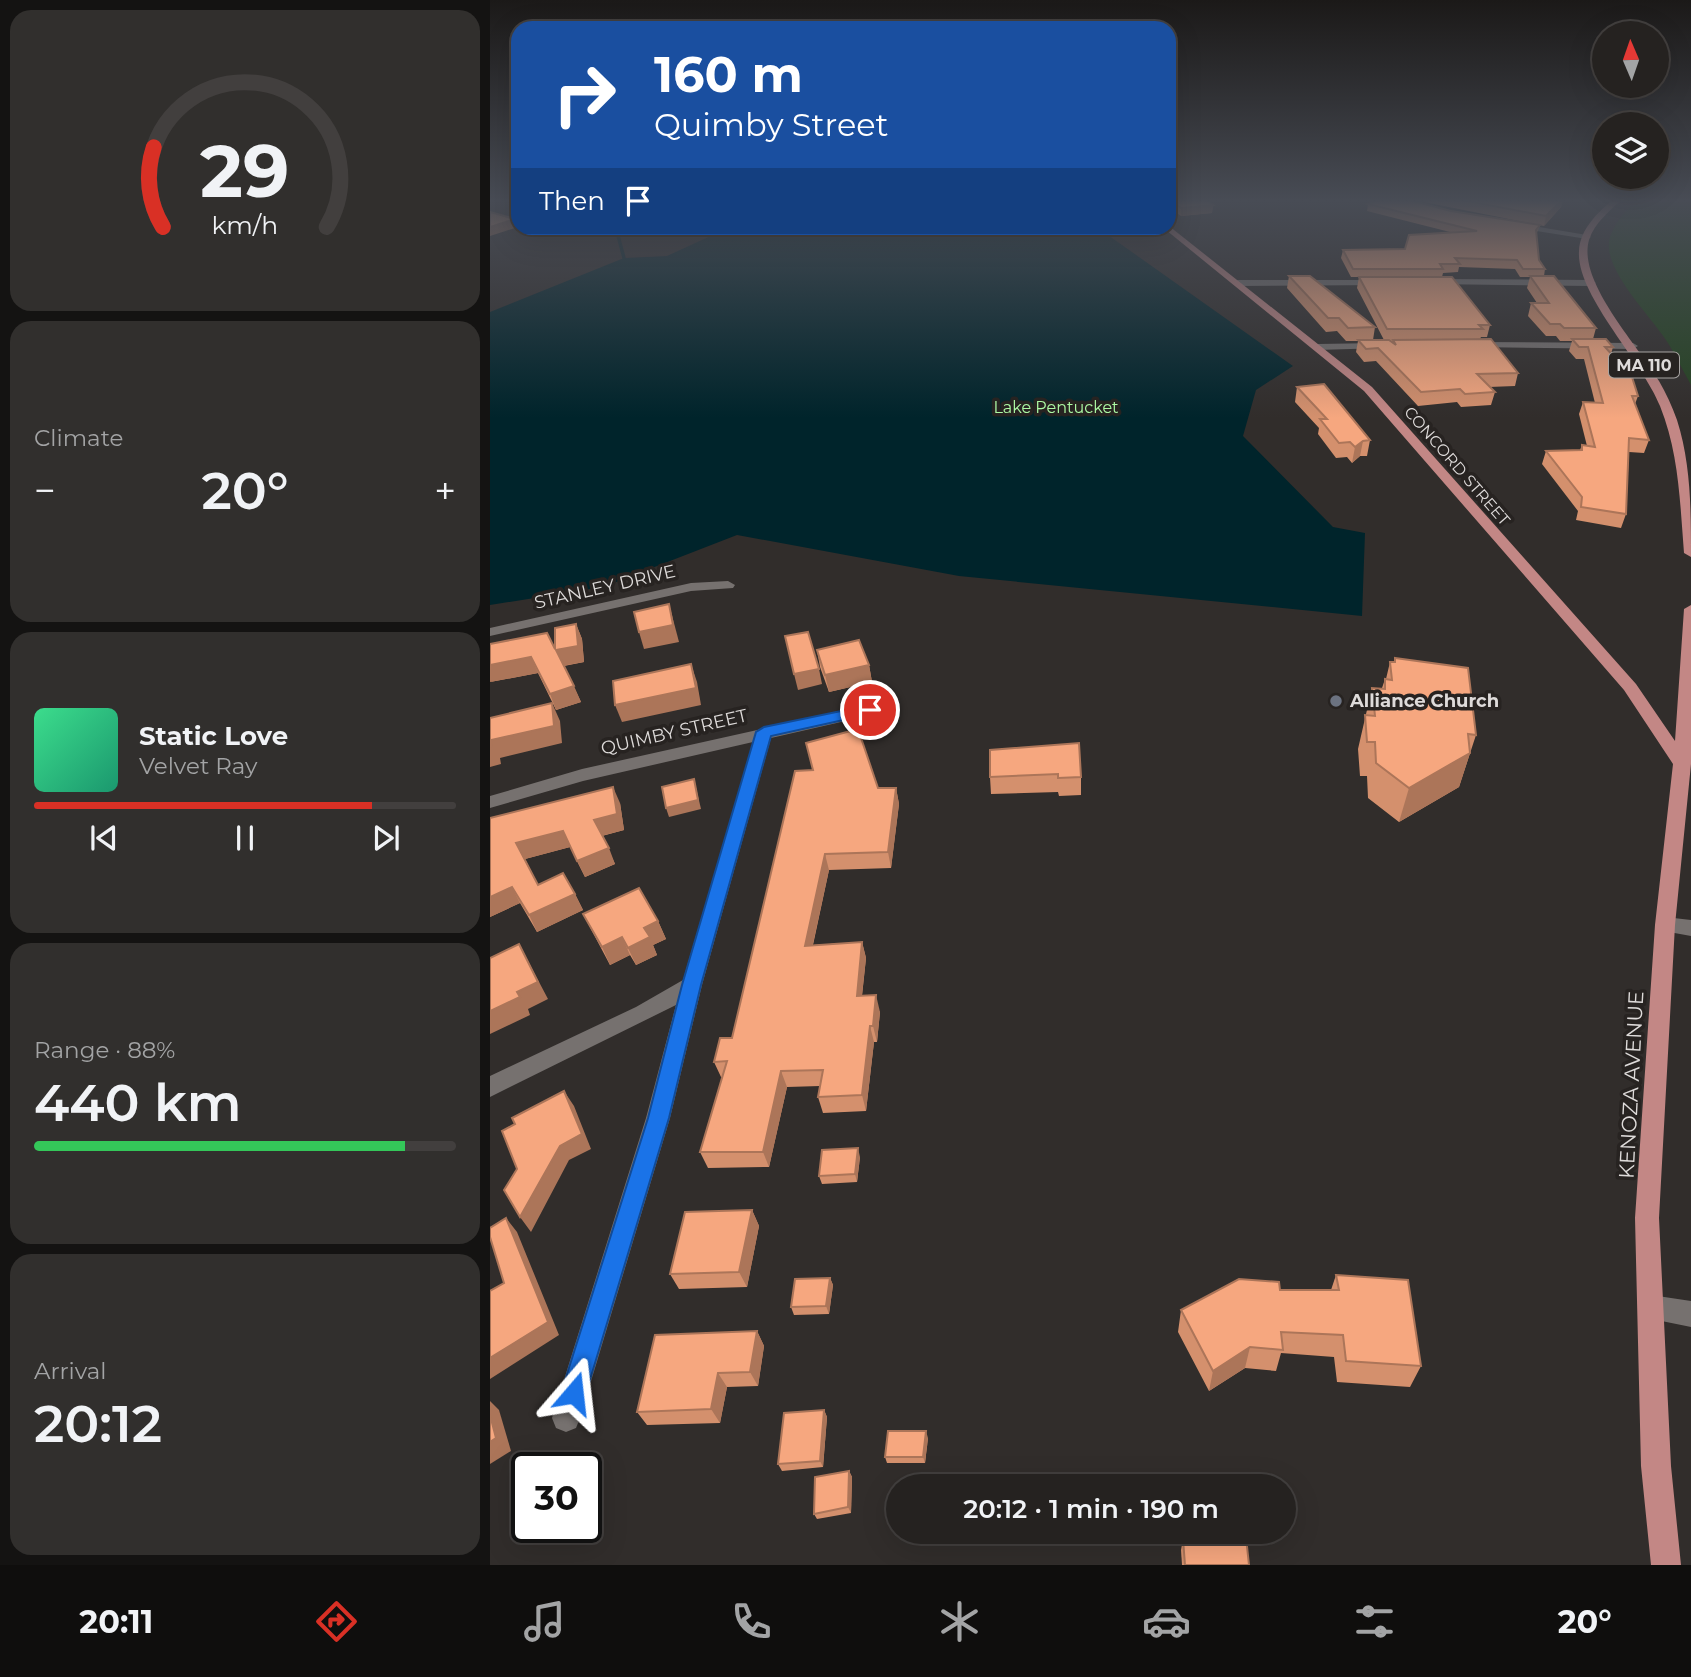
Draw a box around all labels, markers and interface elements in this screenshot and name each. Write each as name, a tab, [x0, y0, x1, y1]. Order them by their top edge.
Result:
north arrow	[1592, 21, 1670, 98]
map controls	[1592, 21, 1669, 189]
text: 160 m	[654, 45, 803, 104]
icon: right	[539, 49, 630, 140]
text: Quimby Street	[654, 105, 889, 144]
button: layers	[1592, 112, 1669, 189]
text: 29	[200, 127, 290, 215]
icon: arrive	[619, 182, 657, 220]
text: Then	[539, 185, 605, 217]
text: km/h	[212, 209, 278, 239]
road number: MA 110	[1609, 352, 1679, 378]
park label: Lake Pentucket	[993, 398, 1119, 417]
street label: CONCORD STREET	[1400, 403, 1514, 530]
text: Climate	[34, 424, 123, 452]
text: 20°	[201, 459, 289, 522]
text: −	[34, 467, 56, 514]
text: +	[434, 467, 456, 514]
street label: STANLEY DRIVE	[532, 560, 678, 614]
pin	[840, 680, 900, 740]
place label: Alliance Church	[1349, 690, 1499, 712]
icon: arrive	[851, 691, 889, 729]
marker: Alliance Church	[1328, 693, 1344, 709]
street label: QUIMBY STREET	[599, 704, 750, 760]
text: Static Love	[139, 720, 288, 752]
text: Velvet Ray	[139, 752, 257, 780]
icon: previous	[85, 819, 123, 857]
icon: pause	[226, 819, 264, 857]
icon: next	[367, 819, 405, 857]
street label: KENOZA AVENUE	[1614, 990, 1648, 1180]
text: Range · 88%	[34, 1036, 175, 1064]
text: 440 km	[34, 1071, 241, 1134]
position arrow	[537, 1356, 611, 1430]
text: Arrival	[34, 1357, 107, 1385]
text: 20:12	[34, 1392, 162, 1455]
speed limit sign: 30	[511, 1452, 602, 1543]
text: 20:12 · 1 min · 190 m	[963, 1493, 1219, 1525]
icon: directions	[312, 1597, 361, 1646]
icon: music	[520, 1597, 569, 1646]
icon: phone	[727, 1597, 776, 1646]
icon: climate	[935, 1597, 984, 1646]
icon: car	[1142, 1597, 1191, 1646]
icon: filters	[1350, 1597, 1399, 1646]
text: 20:11	[79, 1602, 153, 1641]
text: 20°	[1558, 1602, 1612, 1641]

